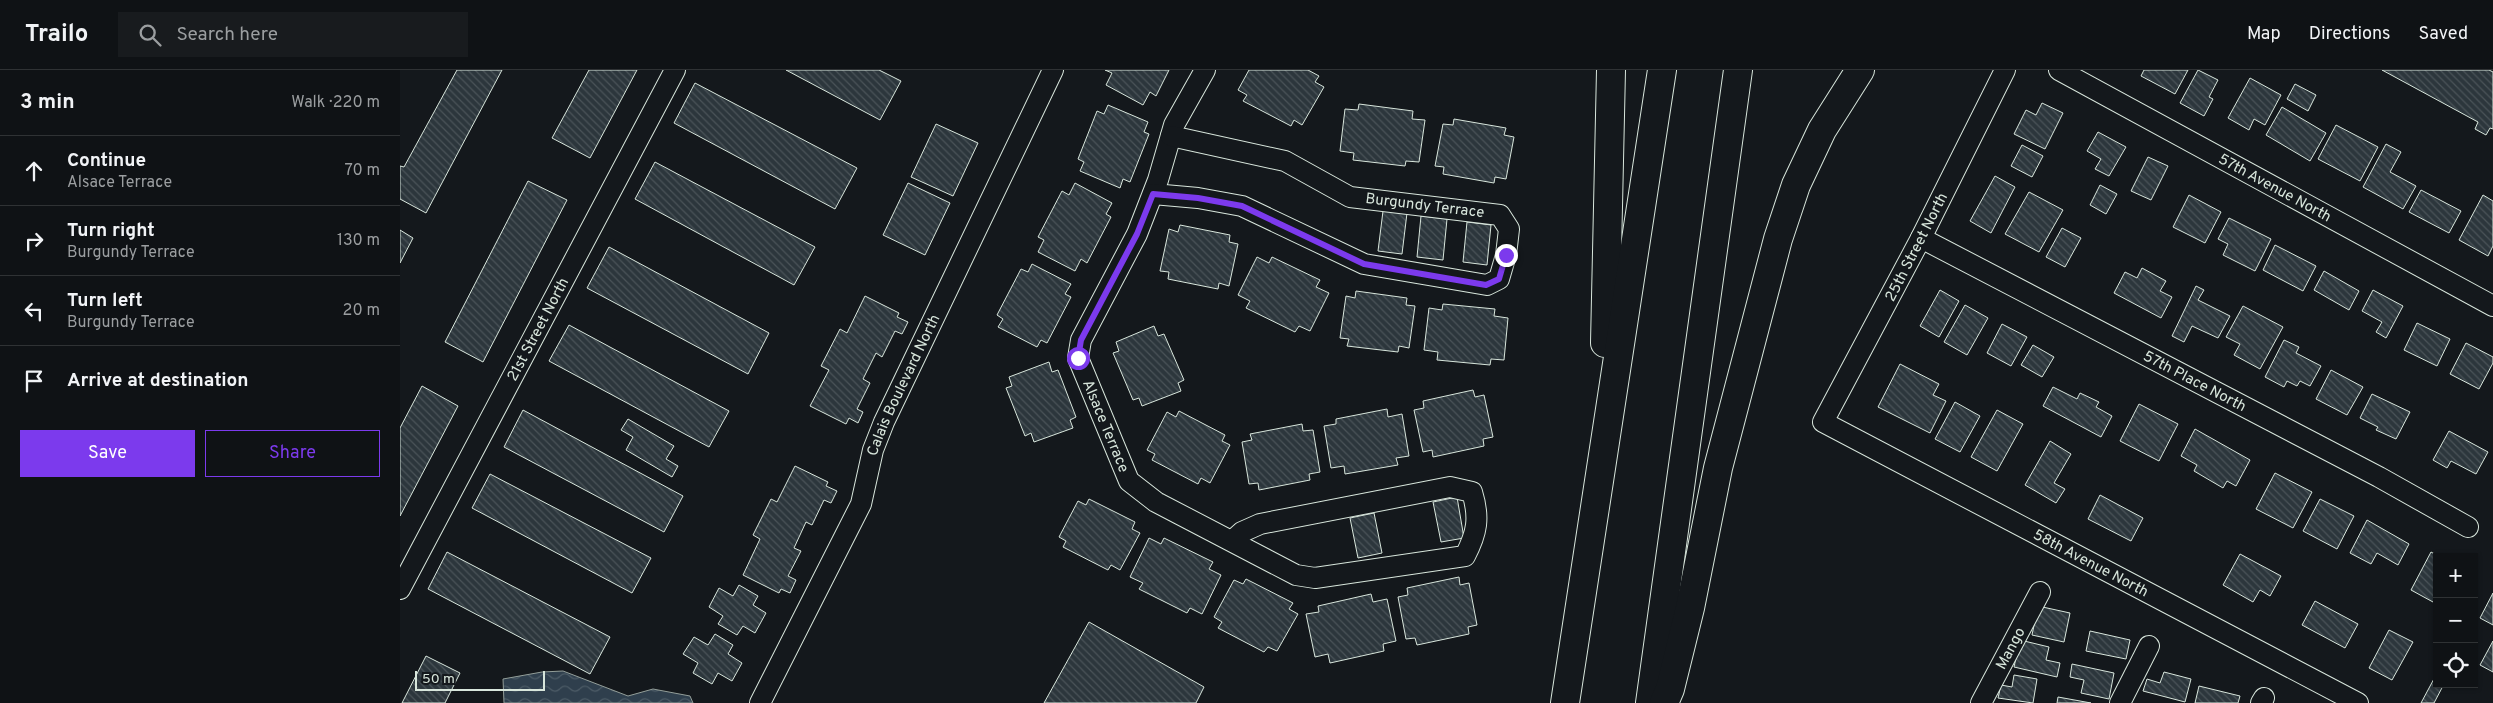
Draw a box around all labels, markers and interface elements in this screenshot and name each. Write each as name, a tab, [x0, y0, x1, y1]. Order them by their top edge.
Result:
search box	[118, 12, 468, 57]
text: Trailo	[25, 20, 88, 50]
icon: search	[136, 21, 164, 49]
text: Search here	[176, 23, 278, 47]
text: Map	[2247, 23, 2281, 46]
text: Directions	[2309, 23, 2391, 46]
text: Saved	[2419, 23, 2468, 46]
text: 3 min	[20, 89, 75, 116]
text: Walk · 220 m	[291, 93, 380, 113]
text: Continue	[67, 149, 146, 173]
street label: 57th Avenue North	[2215, 150, 2334, 227]
icon: ahead	[20, 157, 48, 185]
text: 70 m	[345, 161, 380, 181]
text: Alsace Terrace	[67, 173, 172, 193]
street label: Burgundy Terrace	[1364, 190, 1485, 223]
street label: 25th Street North	[1882, 190, 1953, 305]
text: Turn right	[67, 219, 155, 243]
icon: right	[20, 227, 48, 255]
text: 130 m	[337, 231, 380, 251]
text: Burgundy Terrace	[67, 243, 195, 263]
route end	[1495, 244, 1518, 267]
street label: 21st Street North	[504, 275, 574, 385]
text: Turn left	[67, 289, 143, 313]
icon: left	[20, 297, 48, 325]
text: 20 m	[343, 301, 380, 321]
street label: Calais Boulevard North	[864, 312, 945, 458]
text: Burgundy Terrace	[67, 313, 195, 333]
route start	[1067, 347, 1090, 370]
street label: 57th Place North	[2140, 348, 2249, 417]
icon: arrive	[20, 367, 48, 395]
text: Arrive at destination	[67, 369, 248, 393]
street label: Alsace Terrace	[1077, 377, 1132, 476]
button: Save	[20, 430, 195, 477]
button: Share	[205, 430, 380, 477]
street label: 58th Avenue North	[2029, 526, 2151, 602]
map controls	[2433, 553, 2478, 688]
button: +	[2433, 553, 2478, 598]
button: −	[2433, 598, 2478, 643]
street label: Mango	[1992, 625, 2030, 673]
button: locate	[2433, 643, 2478, 688]
scale bar	[415, 668, 545, 691]
text: 50 m	[422, 671, 455, 688]

